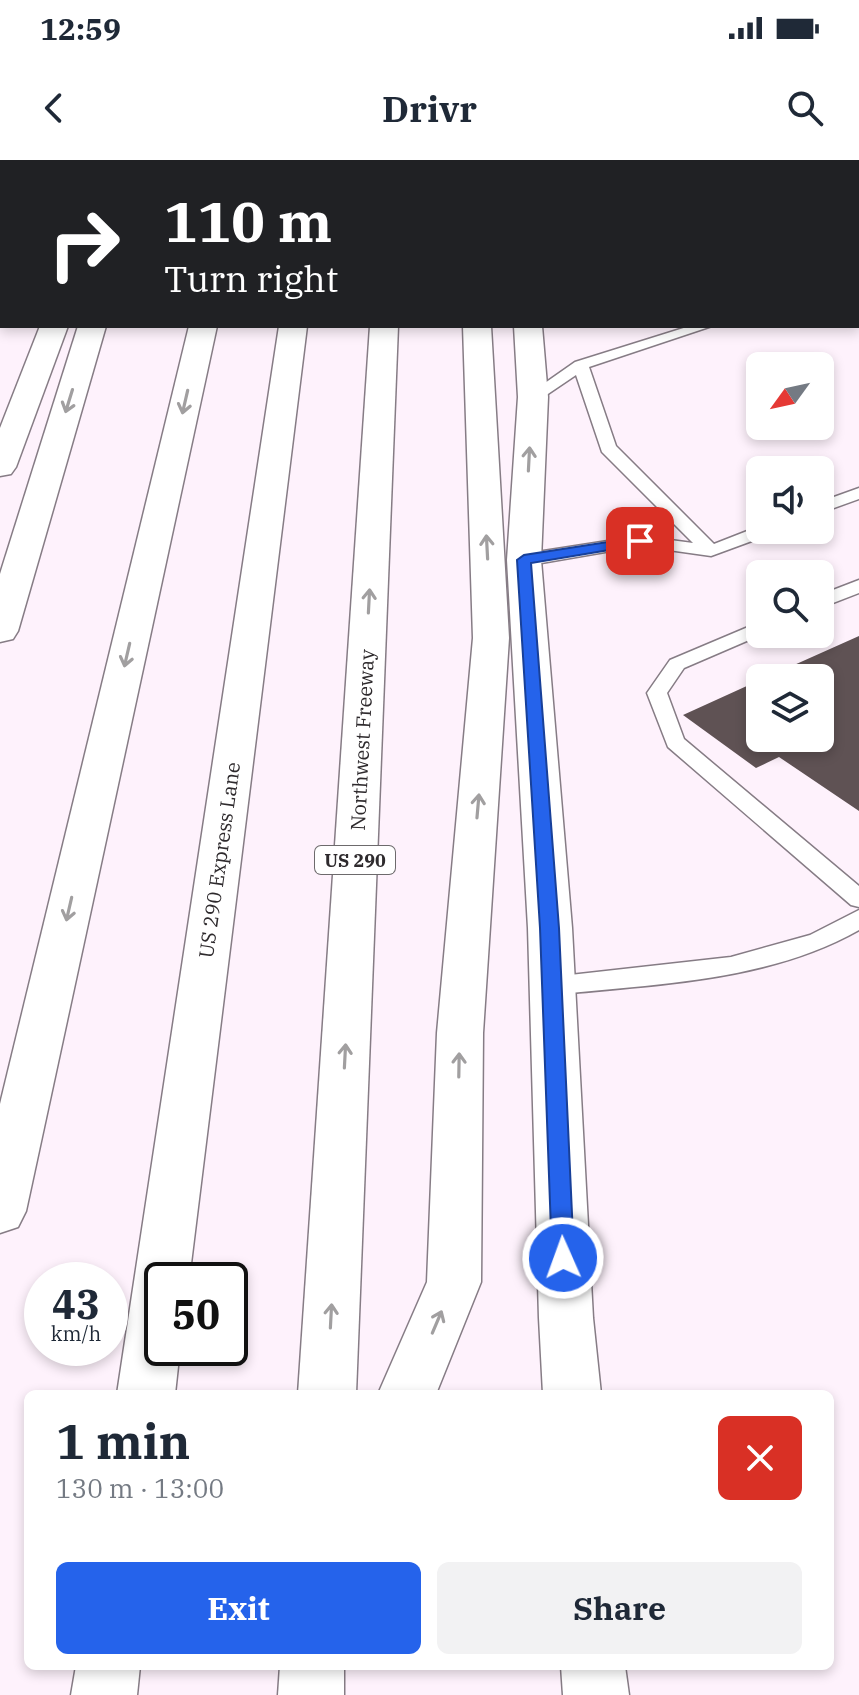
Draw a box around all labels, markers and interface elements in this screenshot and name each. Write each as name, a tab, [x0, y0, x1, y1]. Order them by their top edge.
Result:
text: 12:59	[40, 9, 121, 48]
text: Drivr	[382, 85, 477, 132]
icon: back	[32, 86, 76, 130]
icon: search	[783, 86, 827, 130]
text: 110 m	[164, 185, 332, 257]
icon: right	[32, 192, 136, 296]
text: Turn right	[164, 255, 338, 302]
north arrow	[746, 352, 834, 440]
map controls	[746, 352, 834, 752]
one-way arrow	[61, 387, 76, 413]
one-way arrow	[177, 389, 192, 414]
one-way arrow	[522, 446, 537, 473]
button: sound	[746, 456, 834, 544]
pin	[606, 507, 674, 575]
icon: arrive	[618, 519, 662, 563]
one-way arrow	[479, 534, 494, 561]
button: search	[746, 560, 834, 648]
one-way arrow	[362, 588, 377, 615]
one-way arrow	[119, 642, 134, 668]
street label: Northwest Freeway	[344, 648, 380, 831]
button: layers	[746, 664, 834, 752]
street label: US 290 Express Lane	[192, 760, 246, 960]
one-way arrow	[471, 793, 486, 820]
road number: US 290	[315, 846, 395, 874]
one-way arrow	[61, 896, 76, 921]
one-way arrow	[338, 1043, 353, 1070]
one-way arrow	[451, 1052, 466, 1079]
position arrow	[521, 1216, 605, 1300]
speed limit sign: 50	[144, 1262, 248, 1366]
text: 43	[52, 1278, 100, 1330]
one-way arrow	[324, 1303, 339, 1330]
one-way arrow	[431, 1310, 446, 1335]
text: km/h	[51, 1320, 101, 1347]
text: 1 min	[56, 1410, 190, 1472]
button: close	[718, 1416, 802, 1500]
text: 130 m · 13:00	[56, 1471, 224, 1505]
button: Exit	[56, 1562, 421, 1654]
button: Share	[437, 1562, 802, 1654]

